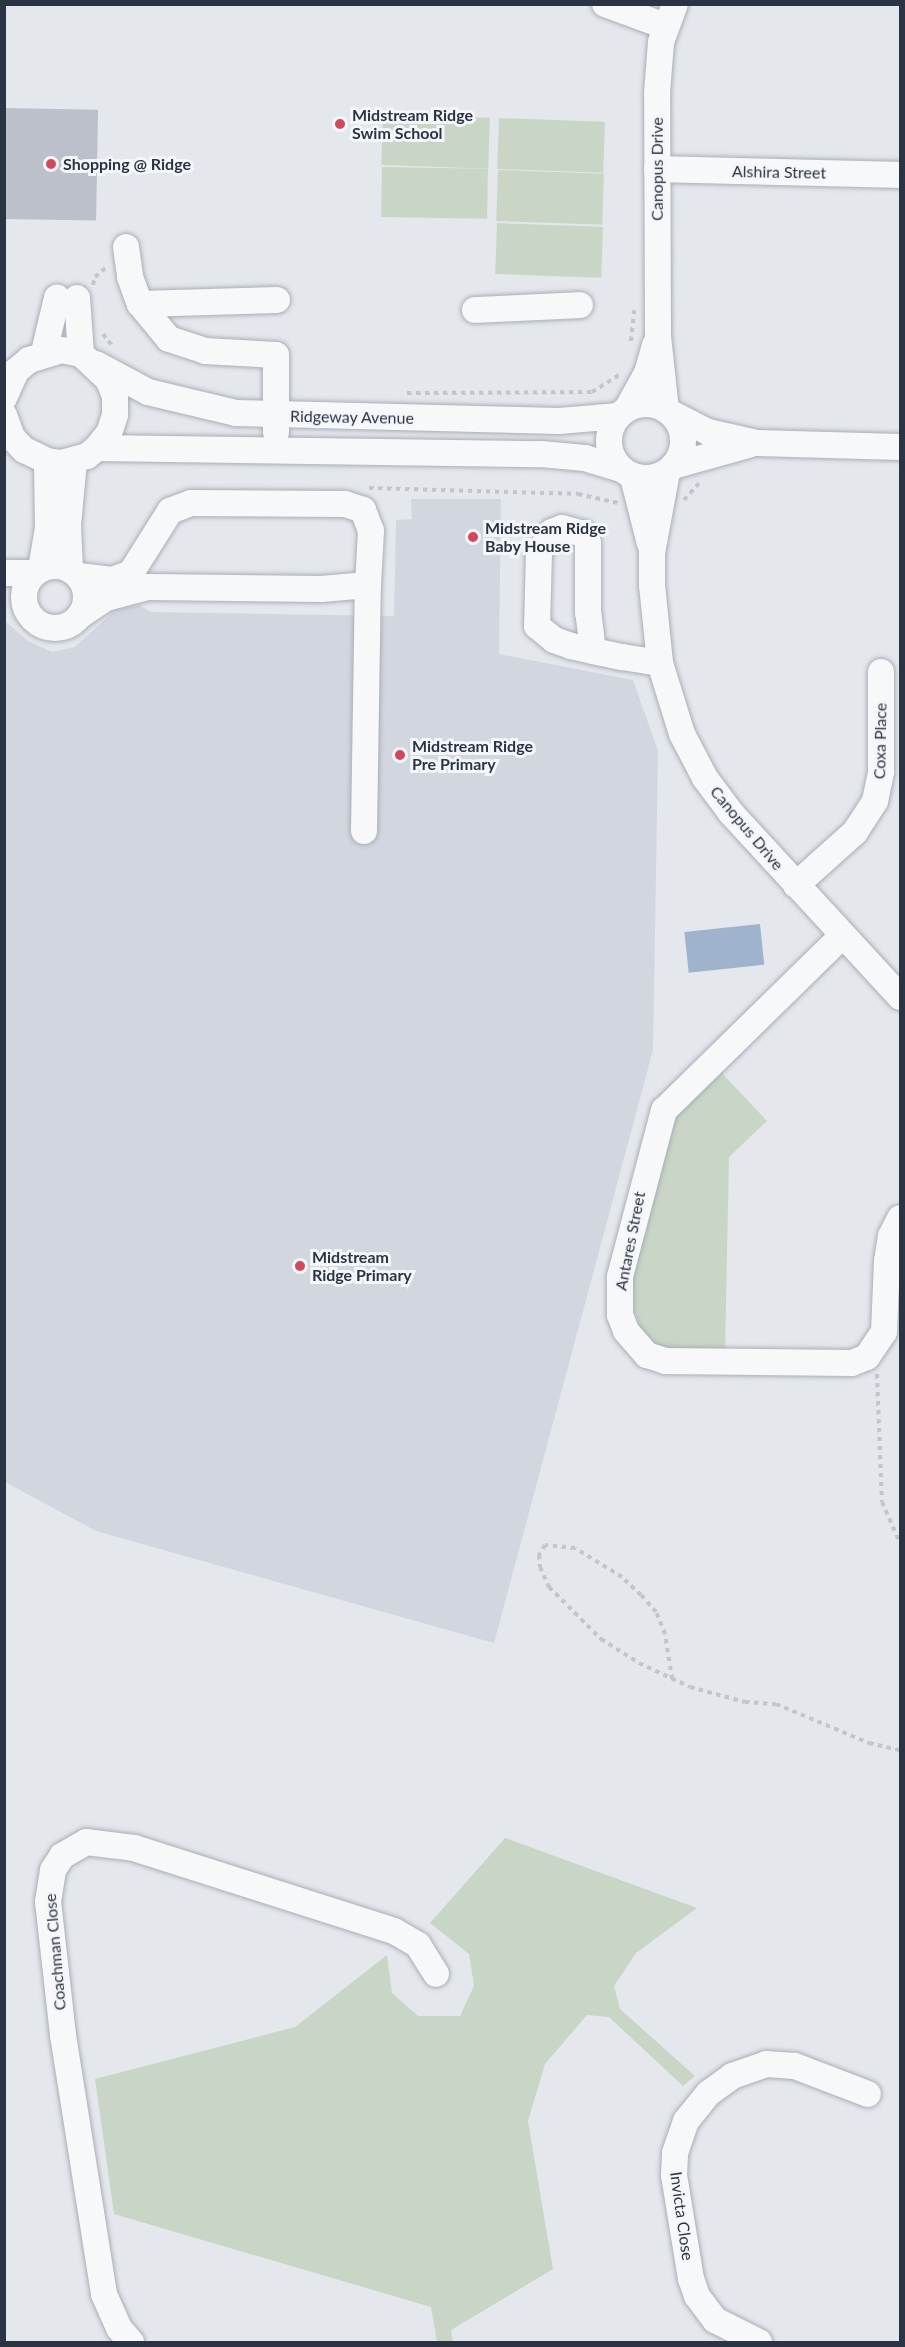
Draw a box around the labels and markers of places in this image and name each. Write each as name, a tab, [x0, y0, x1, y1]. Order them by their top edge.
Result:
place label: Midstream Ridge Swim School	[352, 105, 473, 143]
marker: Midstream Ridge Swim School	[333, 117, 347, 131]
place label: Shopping @ Ridge	[63, 154, 191, 174]
marker: Shopping @ Ridge	[44, 157, 58, 171]
place label: Midstream Ridge Baby House	[485, 518, 606, 556]
marker: Midstream Ridge Baby House	[466, 530, 480, 544]
place label: Midstream Ridge Pre Primary	[412, 736, 533, 774]
marker: Midstream Ridge Pre Primary	[393, 748, 407, 762]
place label: Midstream Ridge Primary	[312, 1247, 412, 1285]
marker: Midstream Ridge Primary	[293, 1259, 307, 1273]

